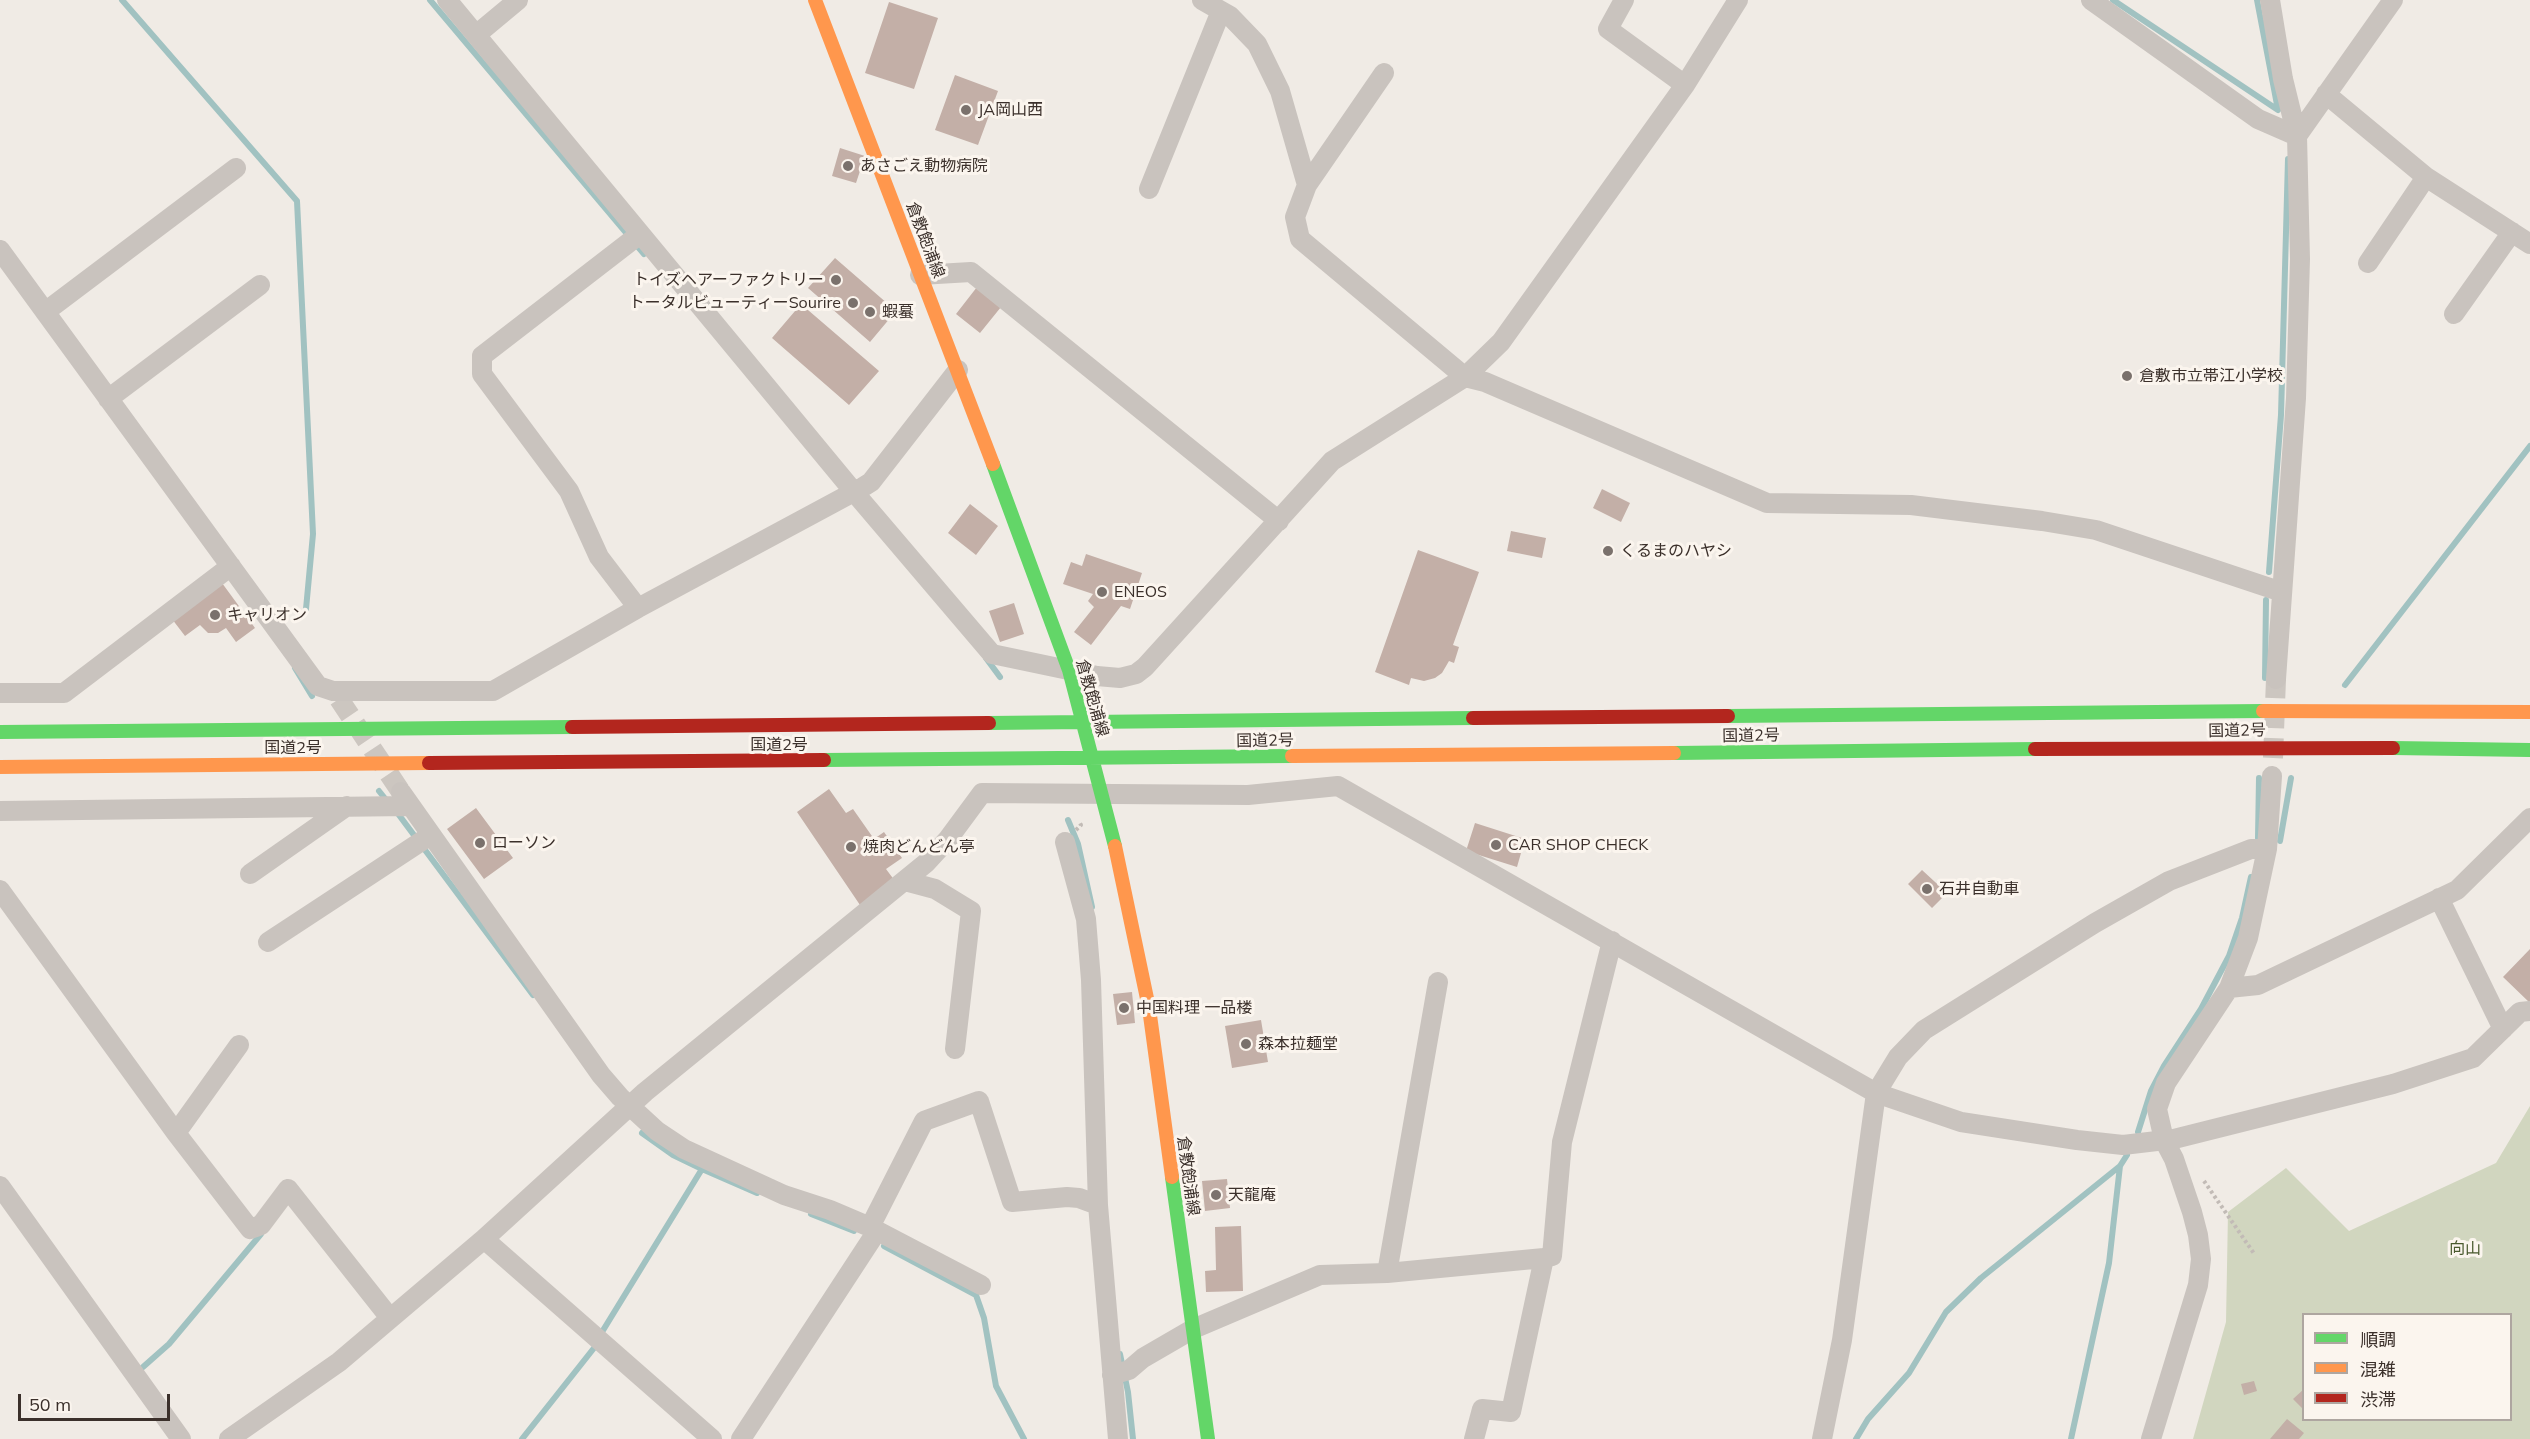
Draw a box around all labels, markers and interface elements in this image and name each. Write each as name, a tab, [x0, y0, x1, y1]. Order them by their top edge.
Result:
place label: JA岡山西	[978, 100, 1043, 120]
marker: JA岡山西	[959, 103, 973, 117]
place label: あさごえ動物病院	[860, 156, 988, 176]
marker: あさごえ動物病院	[841, 159, 855, 173]
street label: 倉敷飽浦線	[902, 199, 948, 281]
place label: トイズヘアーファクトリー	[633, 270, 824, 290]
marker: トイズヘアーファクトリー	[829, 273, 843, 287]
place label: トータルビューティーSourire	[629, 293, 841, 313]
marker: トータルビューティーSourire	[846, 296, 860, 310]
place label: 蝦蟇	[882, 302, 914, 322]
marker: 蝦蟇	[863, 305, 877, 319]
place label: 倉敷市立帯江小学校	[2139, 366, 2283, 386]
marker: 倉敷市立帯江小学校	[2120, 369, 2134, 383]
place label: くるまのハヤシ	[1620, 541, 1732, 561]
marker: くるまのハヤシ	[1601, 544, 1615, 558]
place label: ENEOS	[1114, 582, 1167, 602]
marker: ENEOS	[1095, 585, 1109, 599]
place label: キャリオン	[227, 605, 307, 625]
marker: キャリオン	[208, 608, 222, 622]
street label: 倉敷飽浦線	[1072, 657, 1112, 739]
street label: 国道2号	[2208, 721, 2266, 741]
street label: 国道2号	[1722, 726, 1780, 746]
street label: 国道2号	[1236, 731, 1294, 751]
street label: 国道2号	[750, 735, 808, 755]
street label: 国道2号	[264, 738, 322, 758]
place label: ローソン	[492, 833, 556, 853]
place label: CAR SHOP CHECK	[1508, 835, 1648, 855]
marker: ローソン	[473, 836, 487, 850]
place label: 焼肉どんどん亭	[863, 837, 975, 857]
marker: CAR SHOP CHECK	[1489, 838, 1503, 852]
marker: 焼肉どんどん亭	[844, 840, 858, 854]
place label: 石井自動車	[1939, 879, 2019, 899]
marker: 石井自動車	[1920, 882, 1934, 896]
place label: 中国料理 一品楼	[1136, 998, 1252, 1018]
marker: 中国料理 一品楼	[1117, 1001, 1131, 1015]
place label: 森本拉麺堂	[1258, 1034, 1338, 1054]
marker: 森本拉麺堂	[1239, 1037, 1253, 1051]
street label: 倉敷飽浦線	[1173, 1135, 1203, 1217]
place label: 天龍庵	[1228, 1185, 1276, 1205]
marker: 天龍庵	[1209, 1188, 1223, 1202]
park label: 向山	[2449, 1239, 2481, 1259]
legend	[2302, 1313, 2512, 1421]
text: 順調	[2360, 1328, 2396, 1351]
text: 混雑	[2360, 1358, 2396, 1381]
scale bar	[21, 1382, 172, 1420]
text: 渋滞	[2360, 1388, 2396, 1411]
text: 50 m	[29, 1393, 71, 1416]

